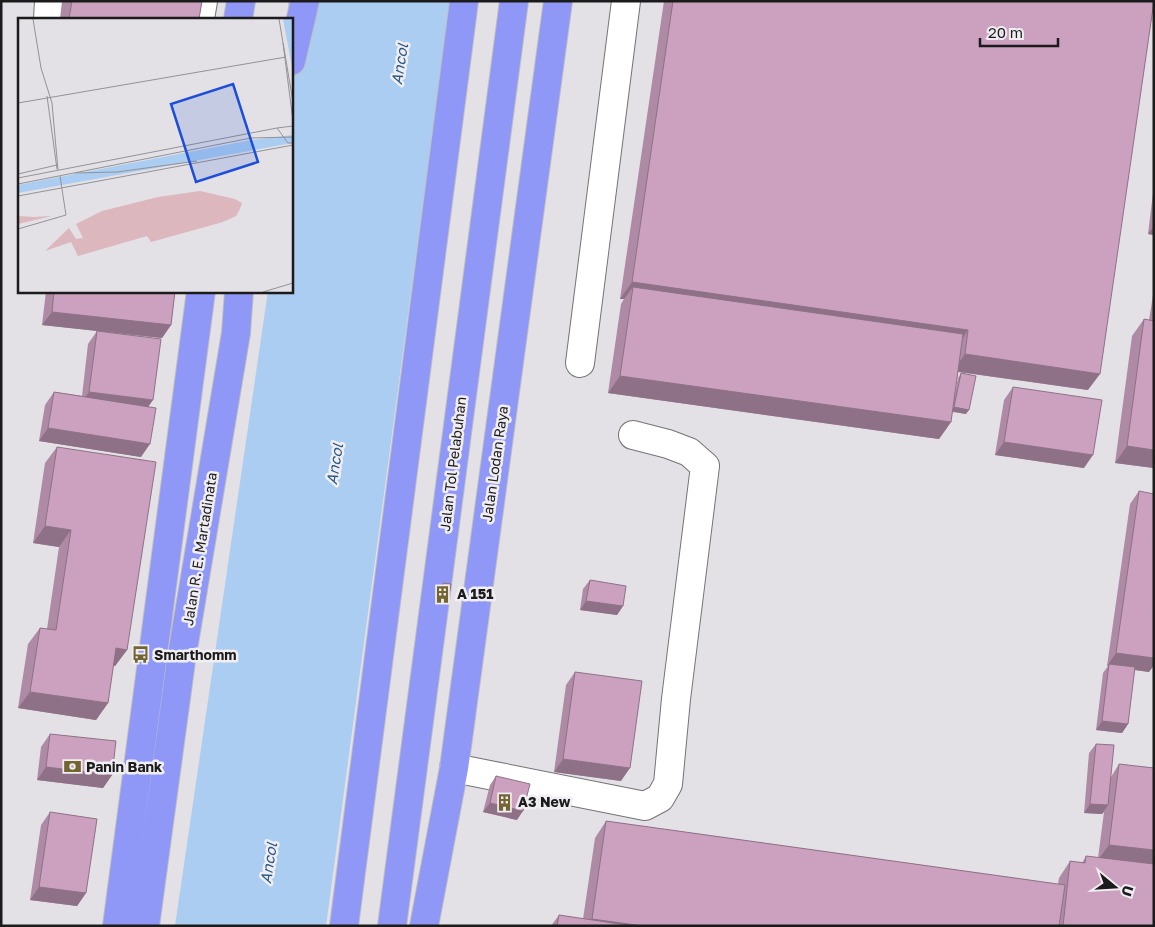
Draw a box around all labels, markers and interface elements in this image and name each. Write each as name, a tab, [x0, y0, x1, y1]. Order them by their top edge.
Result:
scale bar	[980, 15, 1058, 47]
inset map	[18, 18, 292, 292]
text: 20 m	[988, 23, 1023, 41]
water label: Ancol	[387, 41, 411, 86]
street label: Jalan Tol Pelabuhan	[436, 396, 469, 532]
street label: Jalan Lodan Raya	[478, 405, 511, 523]
water label: Ancol	[322, 441, 346, 486]
street label: Jalan R. E. Martadinata	[179, 471, 220, 627]
building icon: A 151	[433, 584, 453, 604]
place label: A 151	[457, 585, 493, 602]
bus stop icon: Smarthomm	[130, 645, 150, 665]
place label: Smarthomm	[154, 646, 236, 663]
bank icon: Panin Bank	[62, 757, 82, 777]
place label: Panin Bank	[86, 758, 162, 775]
building icon: A3 New	[494, 792, 514, 812]
place label: A3 New	[518, 793, 571, 810]
water label: Ancol	[256, 840, 280, 885]
north arrow	[1090, 862, 1140, 912]
text: U	[1118, 884, 1138, 899]

